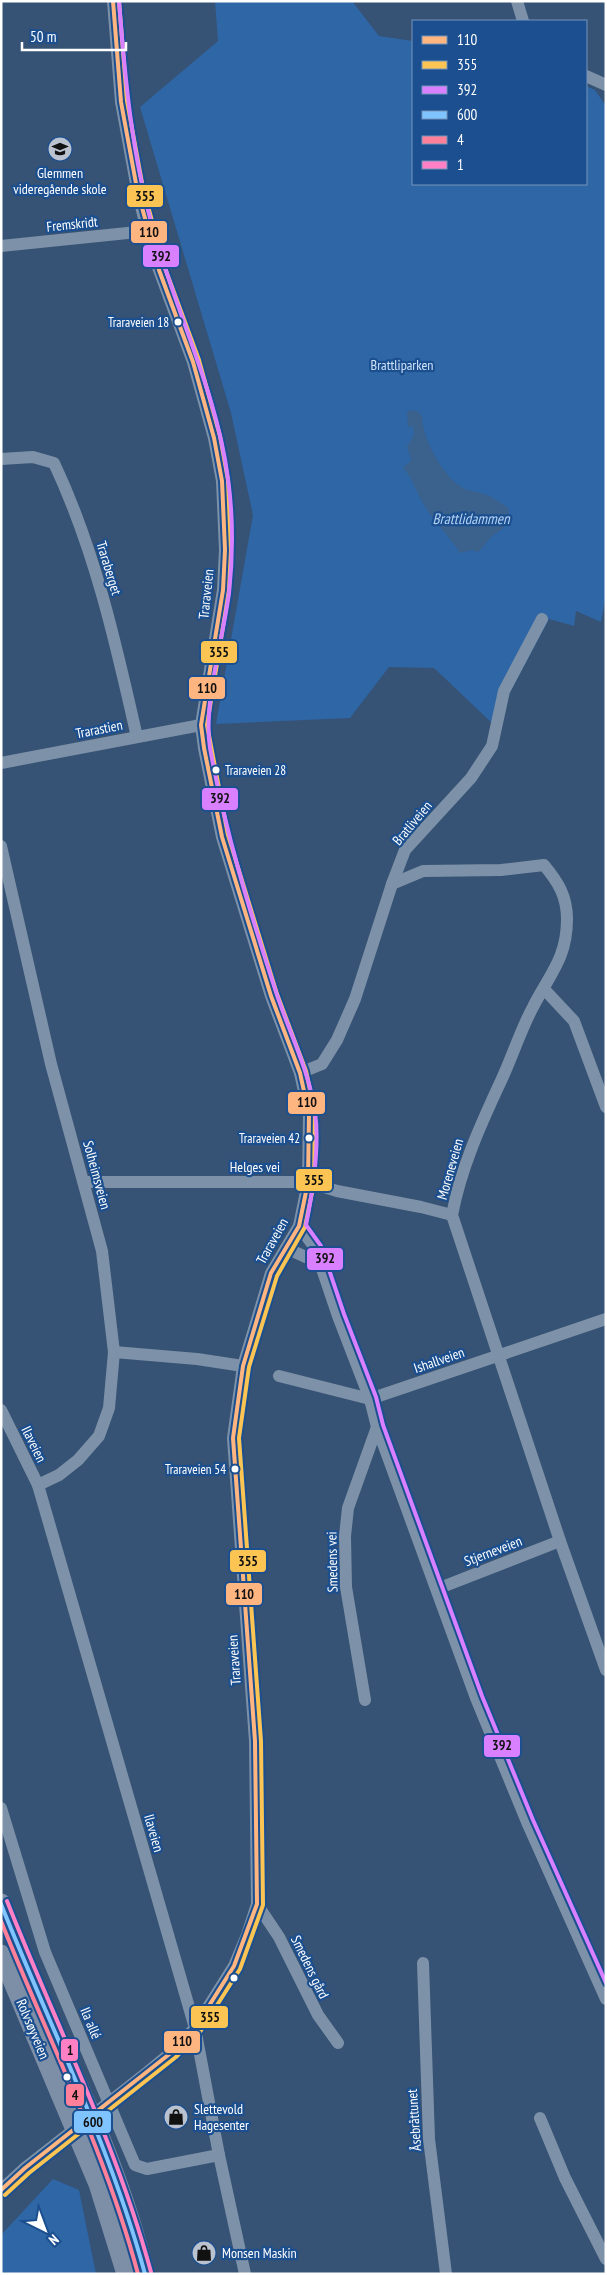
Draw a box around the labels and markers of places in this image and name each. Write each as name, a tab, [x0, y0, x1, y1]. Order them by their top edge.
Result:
school or university icon: Glemmen videregående skole	[47, 136, 73, 162]
place label: Glemmen videregående skole	[13, 164, 107, 198]
place label: Traraveien 18	[108, 314, 169, 331]
marker: Traraveien 18	[173, 317, 183, 327]
place label: Traraveien 28	[225, 762, 286, 779]
marker: Traraveien 28	[211, 765, 221, 775]
place label: Traraveien 42	[239, 1130, 300, 1147]
marker: Traraveien 42	[304, 1133, 314, 1143]
place label: Traraveien 54	[165, 1461, 226, 1478]
marker: Traraveien 54	[230, 1464, 240, 1474]
unlabelled marker	[229, 1973, 239, 1983]
unlabelled marker	[62, 2072, 72, 2082]
place label: Slettevold Hagesenter	[194, 2100, 249, 2134]
shop icon: Slettevold Hagesenter	[163, 2104, 189, 2130]
shop icon: Monsen Maskin	[191, 2240, 217, 2266]
place label: Monsen Maskin	[222, 2244, 297, 2262]

